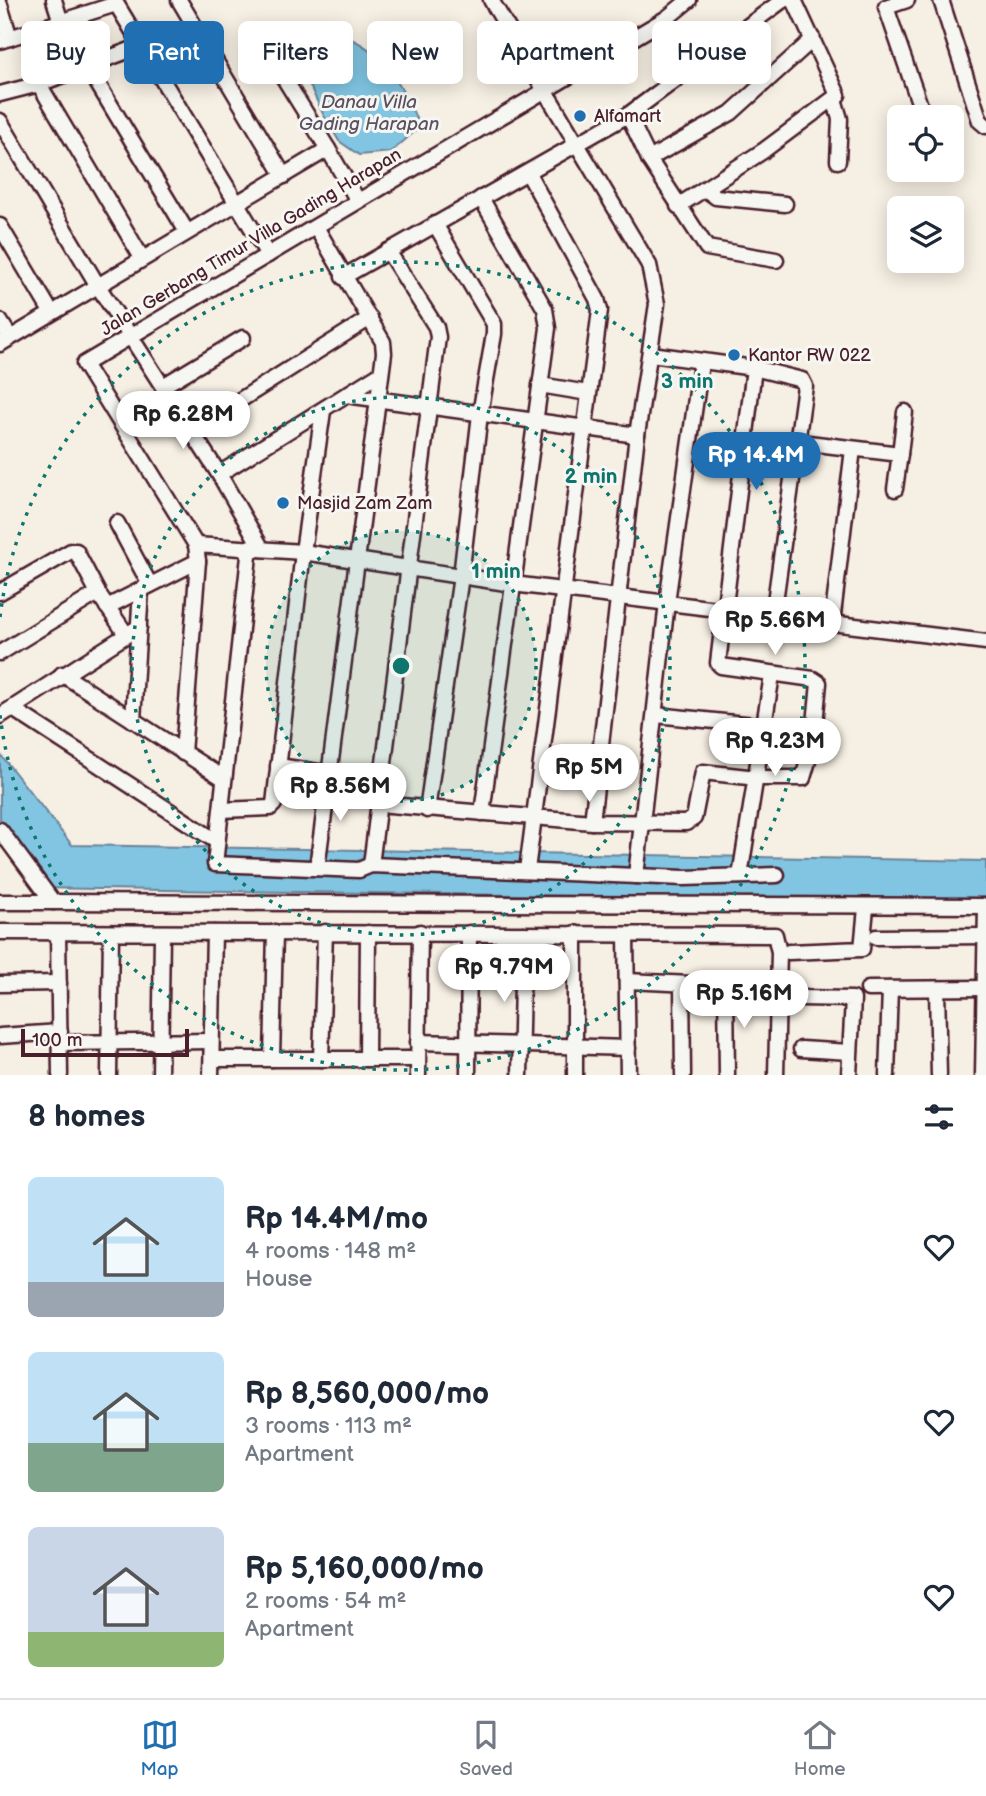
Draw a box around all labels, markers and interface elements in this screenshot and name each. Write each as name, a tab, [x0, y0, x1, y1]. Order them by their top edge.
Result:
chip: Buy	[21, 21, 110, 84]
chip: Rent	[124, 21, 224, 84]
chip: Filters	[238, 21, 353, 84]
chip: New	[367, 21, 463, 84]
chip: Apartment	[477, 21, 638, 84]
chip: House	[652, 21, 771, 84]
water label: Danau Villa Gading Harapan	[299, 91, 439, 136]
map controls	[887, 105, 964, 273]
button: locate	[887, 105, 964, 182]
place label: Alfamart	[594, 106, 662, 127]
marker: Alfamart	[572, 108, 588, 124]
street label: Jalan Gerbang Timur Villa Gading Harapan	[97, 144, 405, 340]
button: layers	[887, 196, 964, 273]
place label: Kantor RW 022	[748, 345, 871, 366]
marker: Kantor RW 022	[726, 347, 742, 363]
text: 3 min	[661, 369, 713, 394]
pin: Rp 6.28M	[111, 392, 255, 451]
text: Rp 6.28M	[132, 400, 234, 428]
pin: Rp 14.4M	[684, 433, 828, 492]
text: Rp 14.4M	[708, 441, 804, 469]
text: 2 min	[564, 464, 618, 489]
place label: Masjid Zam Zam	[297, 493, 432, 514]
marker: Masjid Zam Zam	[275, 495, 291, 511]
text: 1 min	[471, 559, 521, 584]
pin: Rp 5.66M	[703, 598, 847, 657]
text: Rp 5.66M	[724, 606, 826, 634]
centre of rings	[389, 654, 413, 678]
pin: Rp 9.23M	[703, 718, 847, 778]
text: Rp 9.23M	[725, 727, 825, 755]
pin: Rp 5M	[540, 744, 638, 804]
text: Rp 5M	[555, 753, 623, 781]
pin: Rp 8.56M	[268, 764, 412, 823]
text: Rp 8.56M	[289, 772, 391, 800]
pin: Rp 9.79M	[432, 944, 576, 1004]
text: Rp 9.79M	[454, 953, 554, 981]
pin: Rp 5.16M	[672, 970, 816, 1030]
text: Rp 5.16M	[696, 979, 792, 1007]
scale bar	[21, 1026, 189, 1058]
text: 100 m	[32, 1029, 83, 1052]
icon: filters	[920, 1098, 958, 1136]
text: 8 homes	[28, 1099, 145, 1135]
text: Rp 14.4M/mo	[245, 1201, 428, 1237]
icon: home	[84, 1205, 168, 1289]
icon: heart	[920, 1228, 958, 1266]
text: 4 rooms · 148 m²	[245, 1237, 416, 1265]
text: House	[245, 1265, 312, 1293]
text: Rp 8,560,000/mo	[245, 1376, 489, 1412]
icon: home	[84, 1380, 168, 1464]
icon: heart	[920, 1403, 958, 1441]
text: 3 rooms · 113 m²	[245, 1412, 412, 1440]
text: Apartment	[245, 1440, 354, 1468]
text: Rp 5,160,000/mo	[245, 1551, 484, 1587]
icon: home	[84, 1555, 168, 1639]
icon: heart	[920, 1578, 958, 1616]
text: 2 rooms · 54 m²	[245, 1587, 407, 1615]
text: Apartment	[245, 1615, 354, 1643]
tab: Map	[140, 1716, 179, 1781]
tab: Saved	[460, 1716, 513, 1781]
tab: Home	[794, 1716, 846, 1781]

